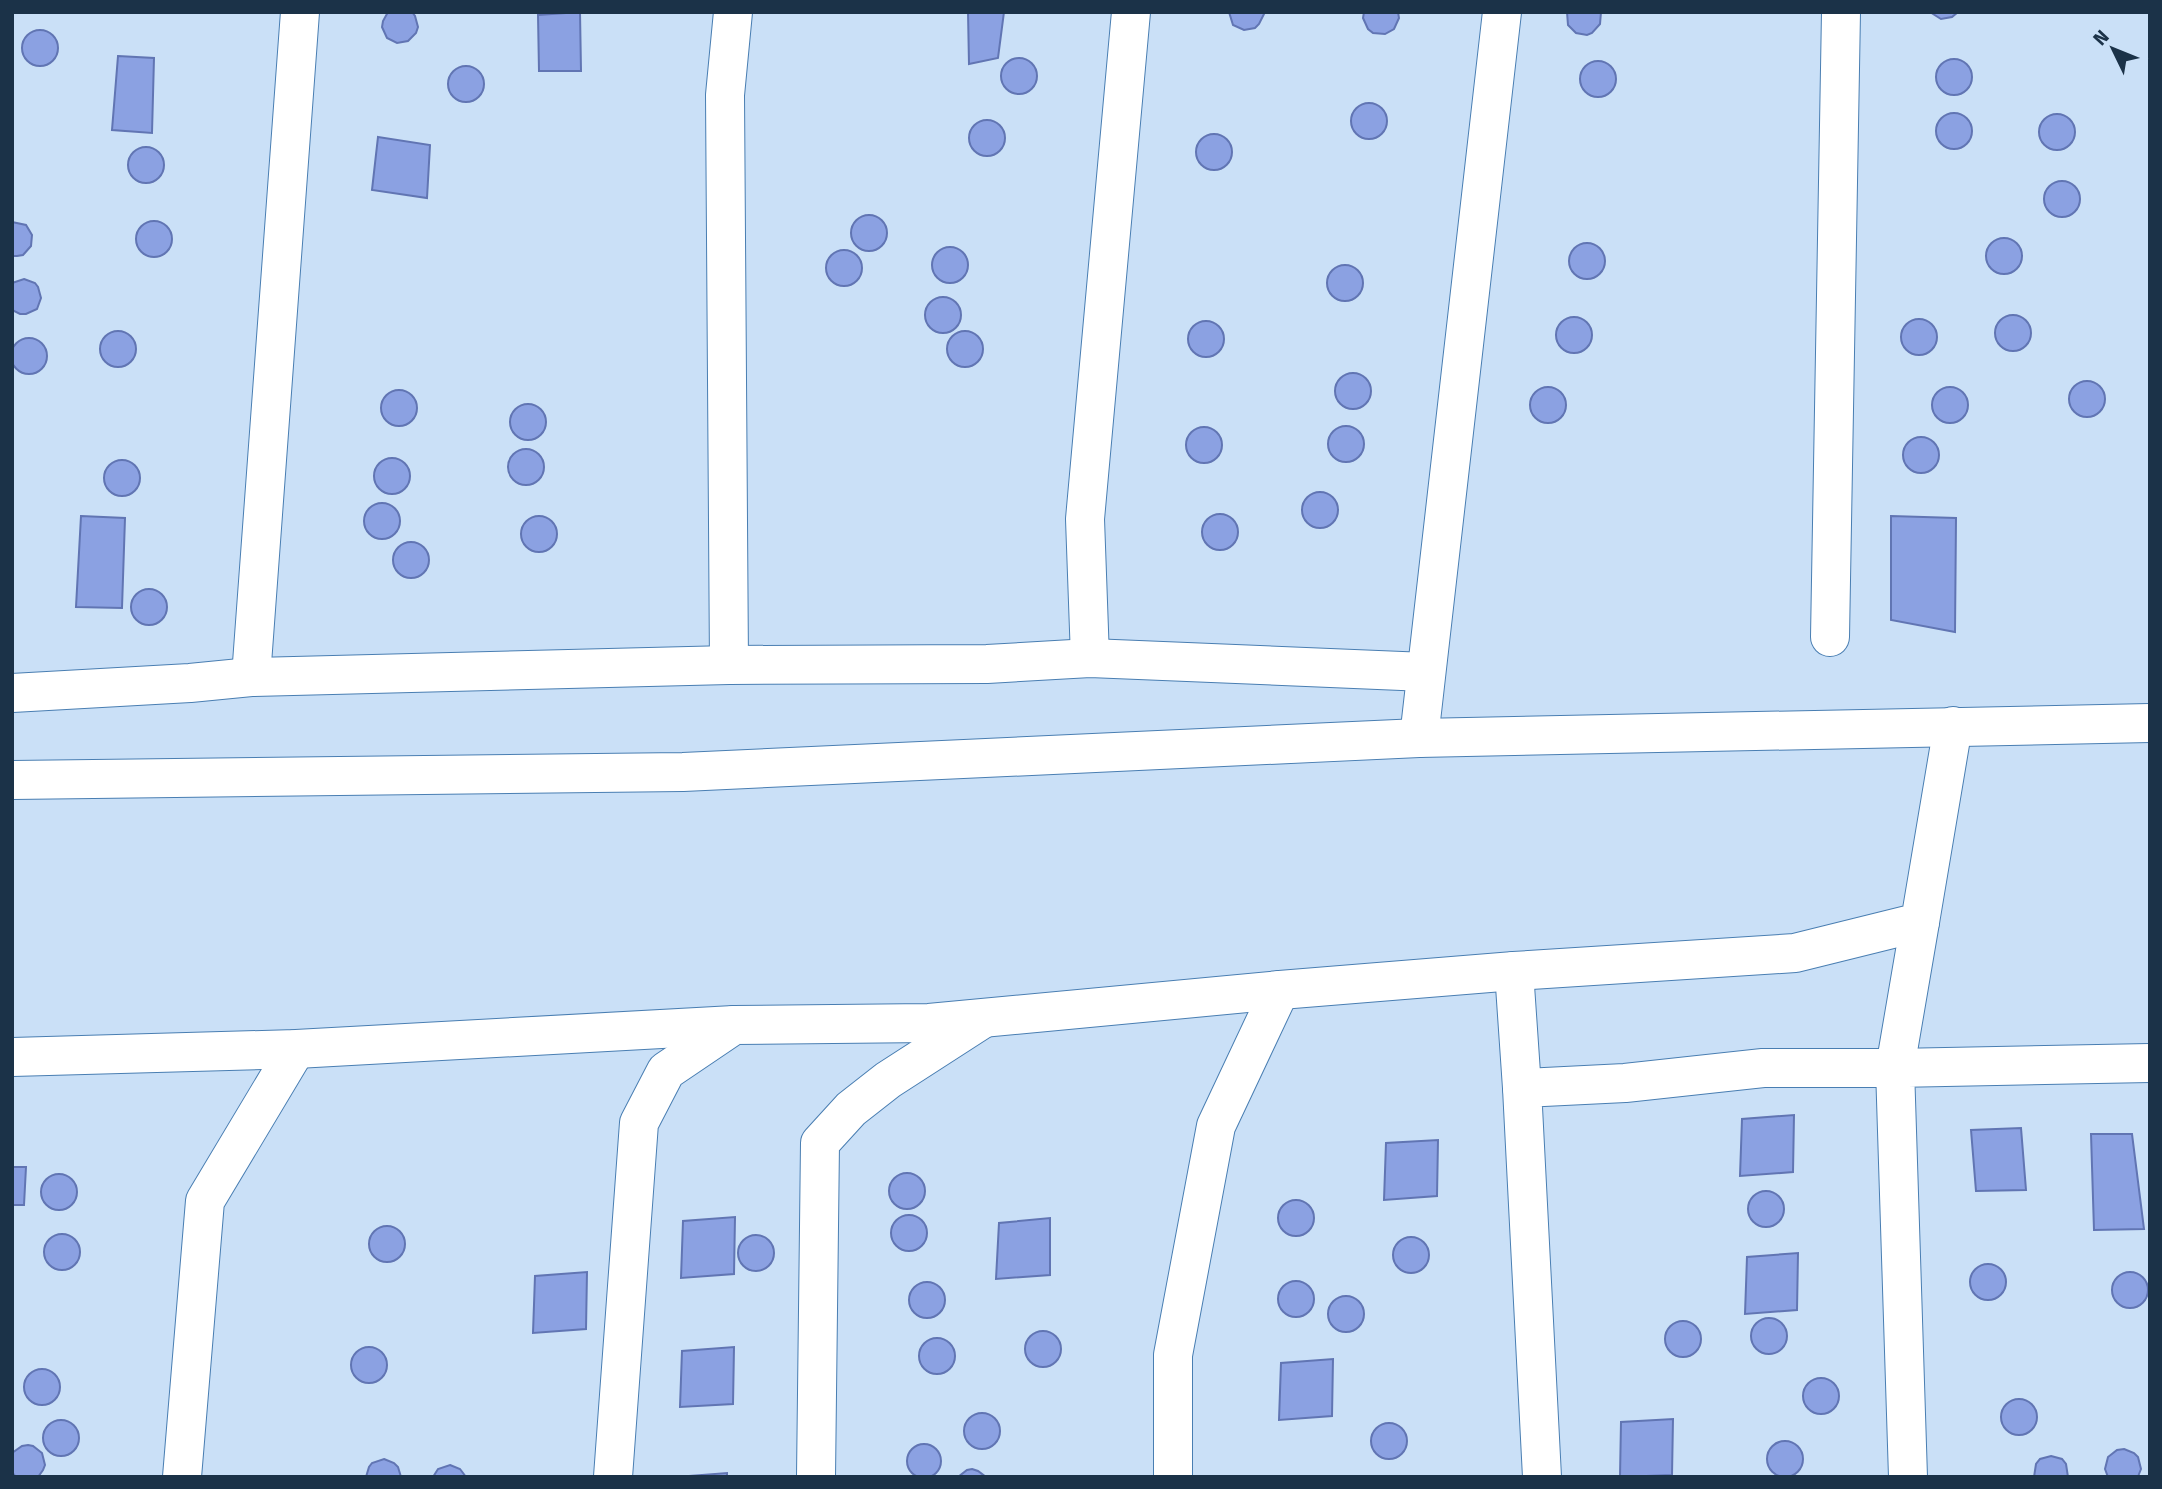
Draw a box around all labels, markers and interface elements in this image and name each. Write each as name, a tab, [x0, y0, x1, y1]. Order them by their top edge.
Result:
north arrow	[2078, 14, 2148, 84]
text: N	[2088, 25, 2114, 50]

